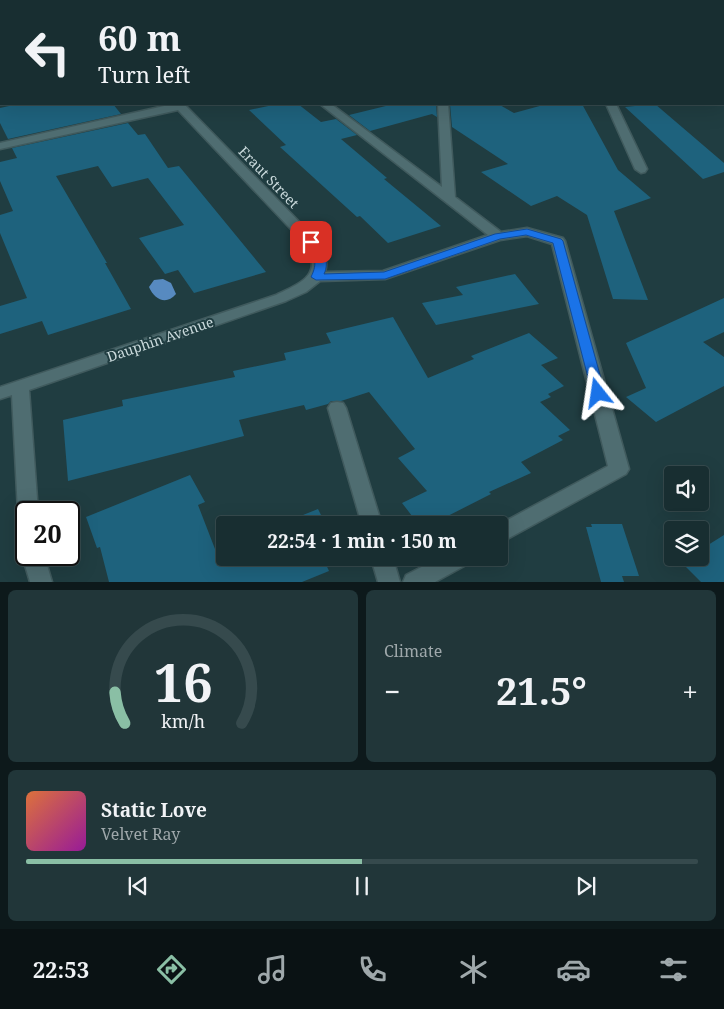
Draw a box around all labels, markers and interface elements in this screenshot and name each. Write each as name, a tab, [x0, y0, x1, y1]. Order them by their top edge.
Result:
text: 60 m	[98, 14, 181, 61]
icon: left	[15, 20, 80, 85]
text: Turn left	[98, 59, 190, 89]
street label: Eraut Street	[235, 142, 303, 212]
pin	[290, 221, 332, 263]
icon: arrive	[297, 228, 325, 256]
street label: Dauphin Avenue	[104, 312, 216, 366]
position arrow	[571, 366, 623, 418]
map controls	[664, 466, 709, 566]
button: sound	[664, 466, 709, 511]
speed limit sign: 20	[15, 501, 80, 566]
button: layers	[664, 521, 709, 566]
text: 22:54 · 1 min · 150 m	[267, 528, 457, 554]
text: Climate	[384, 640, 442, 662]
text: 16	[154, 646, 212, 717]
text: 21.5°	[496, 664, 587, 716]
text: −	[384, 672, 400, 710]
text: +	[682, 672, 698, 710]
text: km/h	[161, 709, 205, 733]
text: Static Love	[101, 797, 207, 823]
text: Velvet Ray	[101, 823, 180, 845]
icon: previous	[124, 872, 152, 900]
icon: pause	[348, 872, 376, 900]
icon: next	[572, 872, 600, 900]
icon: directions	[154, 952, 189, 987]
icon: music	[255, 952, 290, 987]
icon: phone	[355, 952, 390, 987]
icon: climate	[456, 952, 491, 987]
icon: car	[556, 952, 591, 987]
icon: filters	[656, 952, 691, 987]
text: 22:53	[33, 954, 89, 984]

